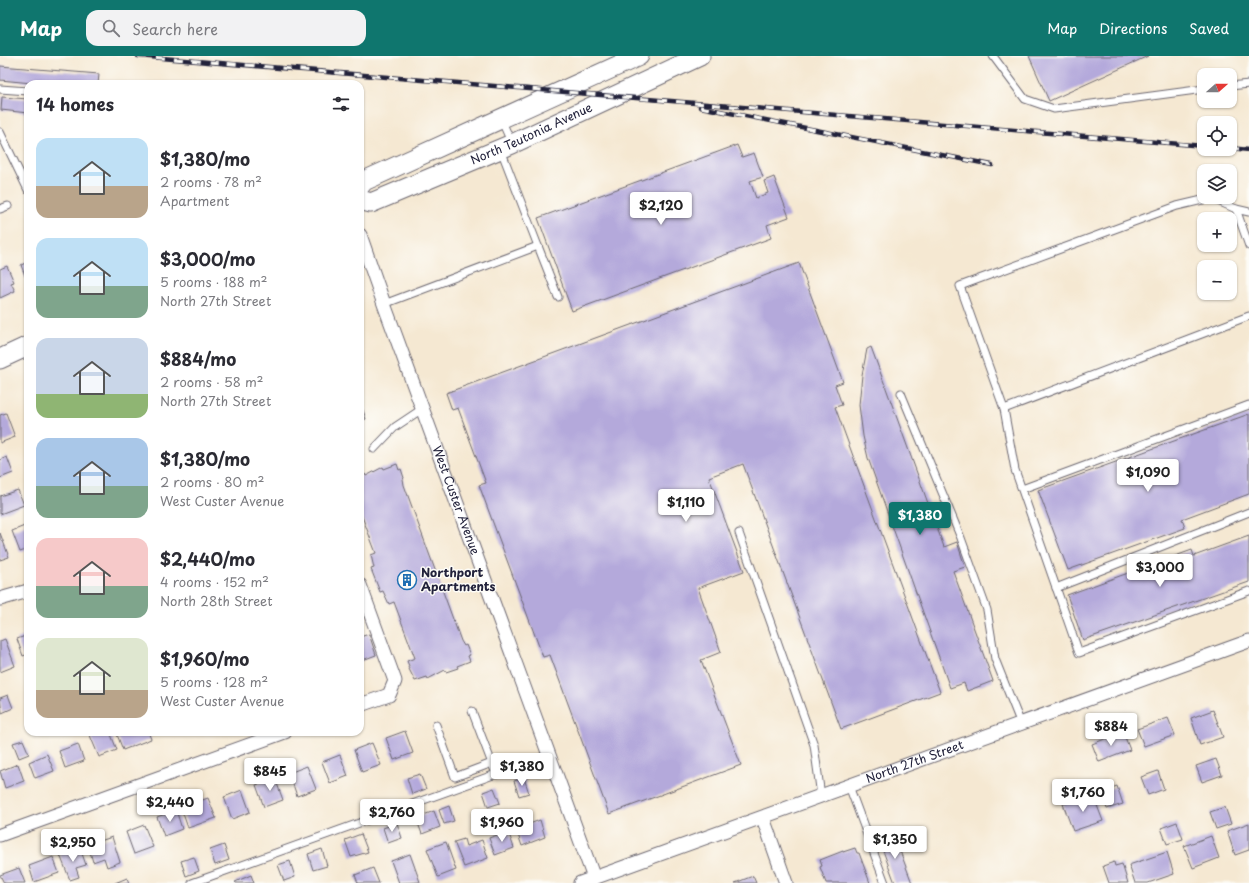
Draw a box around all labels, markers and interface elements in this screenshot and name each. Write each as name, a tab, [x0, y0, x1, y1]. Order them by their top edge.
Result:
search box	[86, 10, 366, 46]
text: Map	[20, 14, 62, 42]
icon: search	[100, 17, 122, 39]
text: Search here	[132, 17, 218, 40]
text: Map	[1047, 18, 1077, 39]
text: Directions	[1099, 18, 1167, 39]
text: Saved	[1189, 18, 1229, 39]
north arrow	[1197, 68, 1237, 108]
map controls	[1197, 68, 1237, 300]
text: 14 homes	[36, 91, 114, 117]
icon: filters	[330, 93, 352, 115]
street label: North Teutonia Avenue	[467, 98, 595, 168]
button: locate	[1197, 116, 1237, 156]
text: $1,380/mo	[160, 146, 250, 172]
icon: home	[68, 154, 116, 202]
button: layers	[1197, 164, 1237, 204]
text: 2 rooms · 78 m²	[160, 172, 262, 191]
text: Apartment	[160, 191, 229, 210]
pin: $2,120	[628, 192, 694, 226]
text: $2,120	[639, 195, 683, 214]
button: +	[1197, 212, 1237, 252]
text: $3,000/mo	[160, 246, 255, 272]
icon: home	[68, 254, 116, 302]
button: −	[1197, 260, 1237, 300]
text: 5 rooms · 188 m²	[160, 272, 268, 291]
text: North 27th Street	[160, 291, 271, 310]
text: $884/mo	[160, 346, 236, 372]
icon: home	[68, 354, 116, 402]
text: 2 rooms · 58 m²	[160, 372, 263, 391]
text: North 27th Street	[160, 391, 271, 410]
street label: West Custer Avenue	[429, 443, 485, 557]
text: $1,380/mo	[160, 446, 250, 472]
icon: home	[68, 454, 116, 502]
pin: $1,090	[1115, 459, 1181, 493]
text: $1,090	[1126, 462, 1170, 481]
text: 2 rooms · 80 m²	[160, 472, 265, 491]
pin: $1,110	[653, 489, 719, 523]
text: West Custer Avenue	[160, 491, 284, 510]
text: $1,110	[667, 492, 705, 511]
pin: $1,380	[887, 502, 953, 536]
text: $1,380	[898, 505, 942, 524]
text: $2,440/mo	[160, 546, 255, 572]
icon: home	[68, 554, 116, 602]
pin: $3,000	[1127, 554, 1193, 588]
text: $3,000	[1136, 557, 1184, 576]
place label: Northport Apartments	[421, 563, 496, 595]
building icon: Northport Apartments	[396, 569, 418, 591]
text: 4 rooms · 152 m²	[160, 572, 269, 591]
text: North 28th Street	[160, 591, 273, 610]
text: $1,960/mo	[160, 646, 249, 672]
icon: home	[68, 654, 116, 702]
text: 5 rooms · 128 m²	[160, 672, 268, 691]
text: West Custer Avenue	[160, 691, 284, 710]
pin: $884	[1087, 713, 1135, 747]
text: $884	[1094, 716, 1128, 735]
street label: North 27th Street	[863, 735, 966, 787]
pin: $1,380	[489, 753, 555, 787]
text: $1,380	[500, 756, 544, 775]
pin: $845	[246, 758, 294, 792]
text: $845	[253, 761, 287, 780]
pin: $1,760	[1050, 779, 1116, 813]
text: $1,760	[1061, 782, 1105, 801]
pin: $2,440	[137, 789, 203, 823]
text: $2,440	[146, 792, 194, 811]
pin: $2,760	[359, 799, 425, 833]
text: $2,760	[369, 802, 415, 821]
pin: $1,960	[469, 809, 535, 843]
text: $1,960	[480, 812, 524, 831]
pin: $1,350	[862, 826, 928, 860]
pin: $2,950	[40, 829, 106, 863]
text: $1,350	[873, 829, 917, 848]
text: $2,950	[50, 832, 96, 851]

